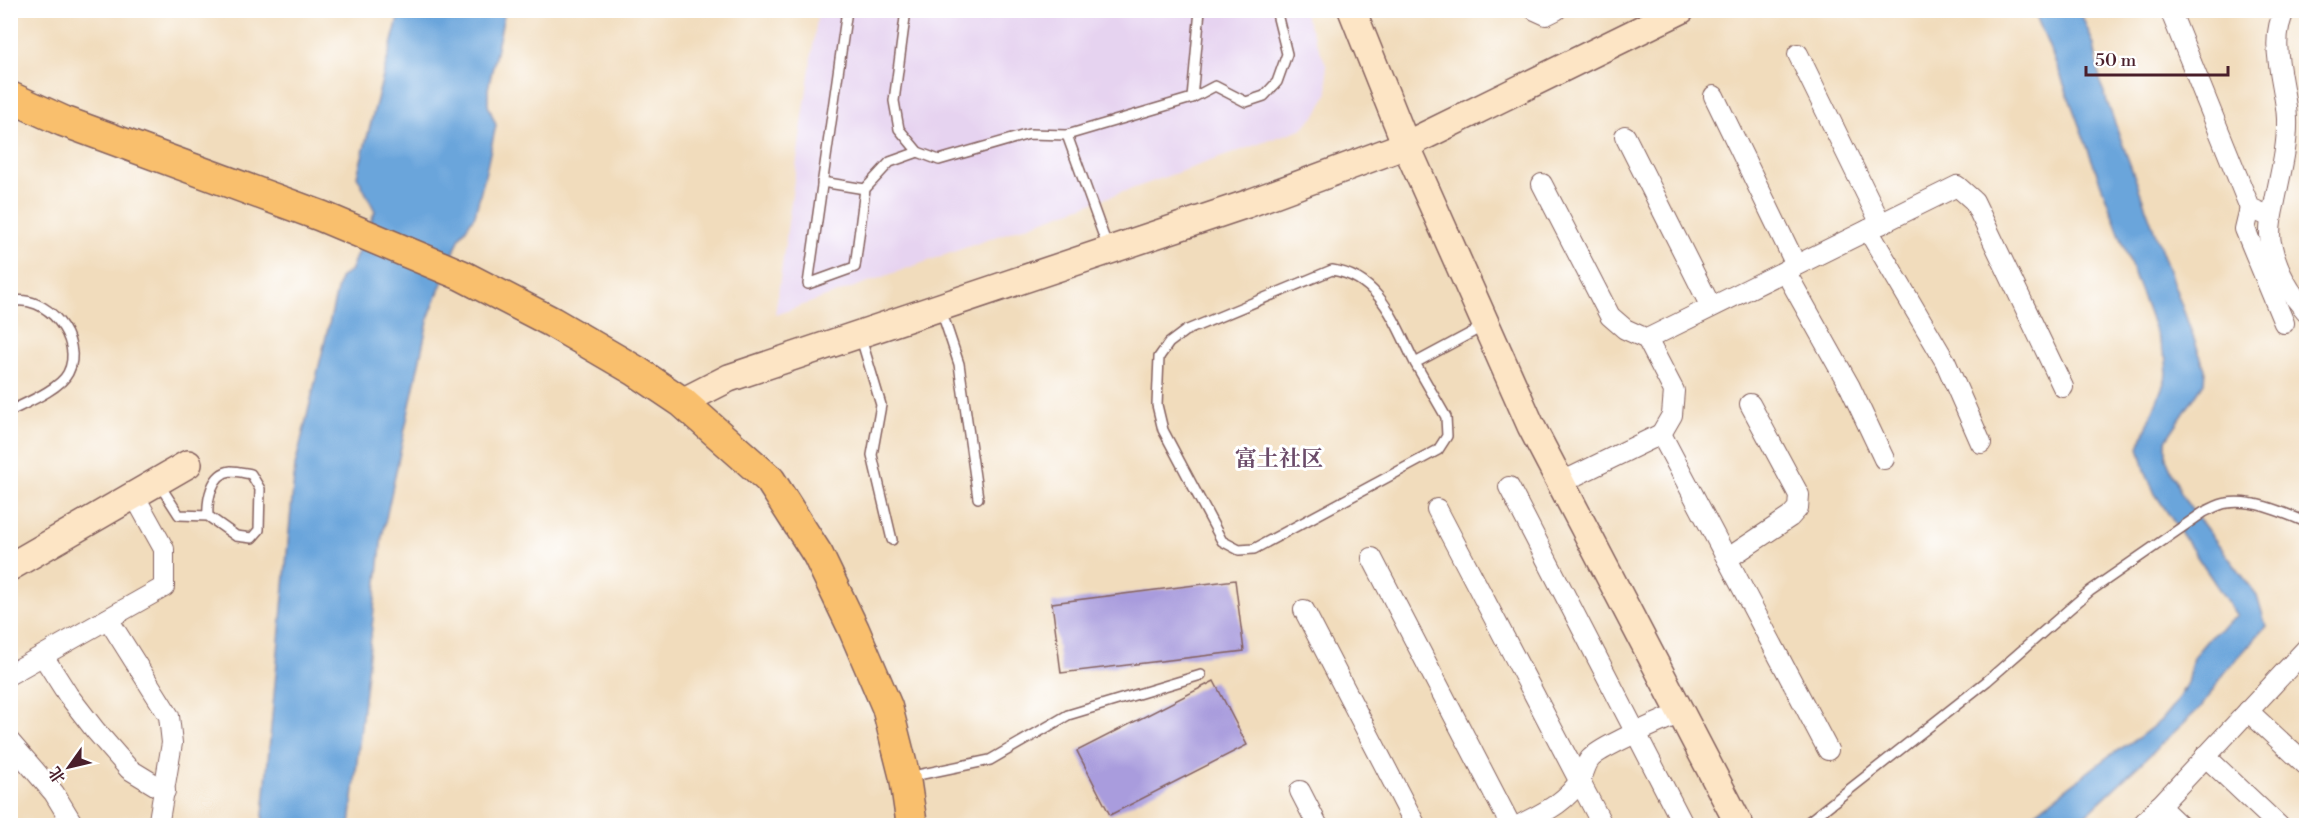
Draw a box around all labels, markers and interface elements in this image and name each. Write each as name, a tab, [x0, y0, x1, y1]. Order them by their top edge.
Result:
scale bar	[2086, 39, 2228, 77]
text: 50 m	[2095, 49, 2137, 72]
district label: 富土社区	[1235, 446, 1323, 473]
north arrow	[39, 737, 99, 797]
text: 北	[45, 763, 70, 787]

